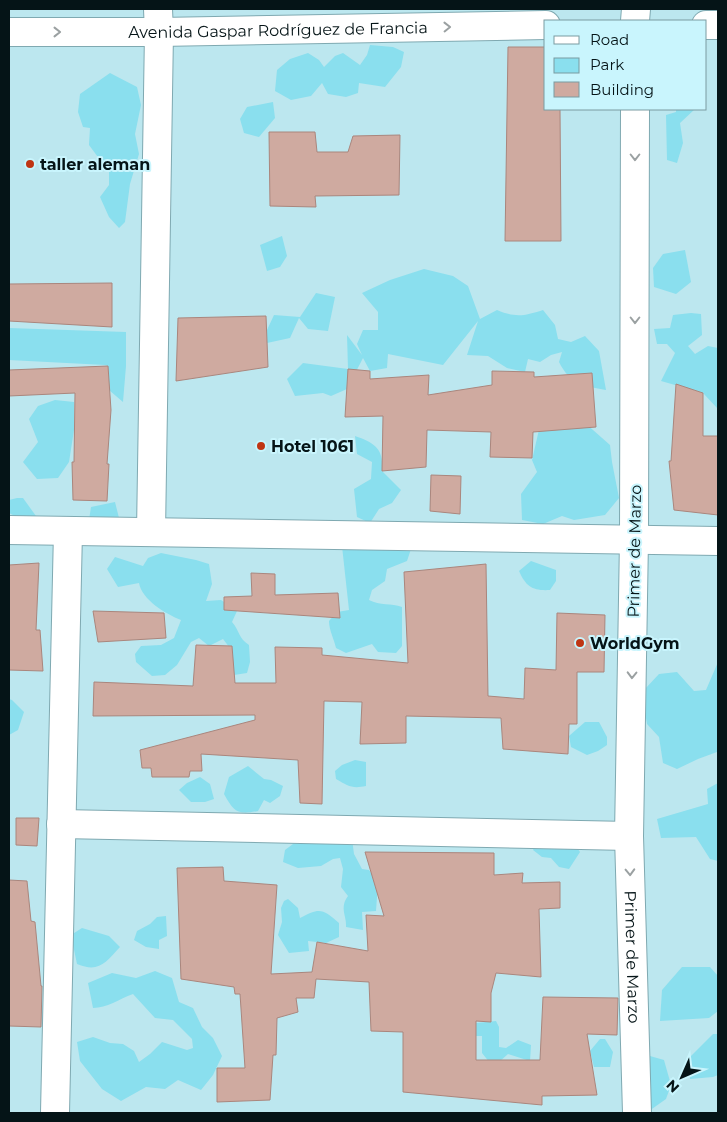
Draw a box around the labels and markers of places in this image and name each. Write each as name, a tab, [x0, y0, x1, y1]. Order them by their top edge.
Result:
place label: taller aleman	[40, 155, 150, 174]
marker: taller aleman	[24, 158, 36, 170]
place label: Hotel 1061	[271, 437, 354, 456]
marker: Hotel 1061	[255, 440, 267, 452]
place label: WorldGym	[590, 634, 680, 653]
marker: WorldGym	[574, 637, 586, 649]

